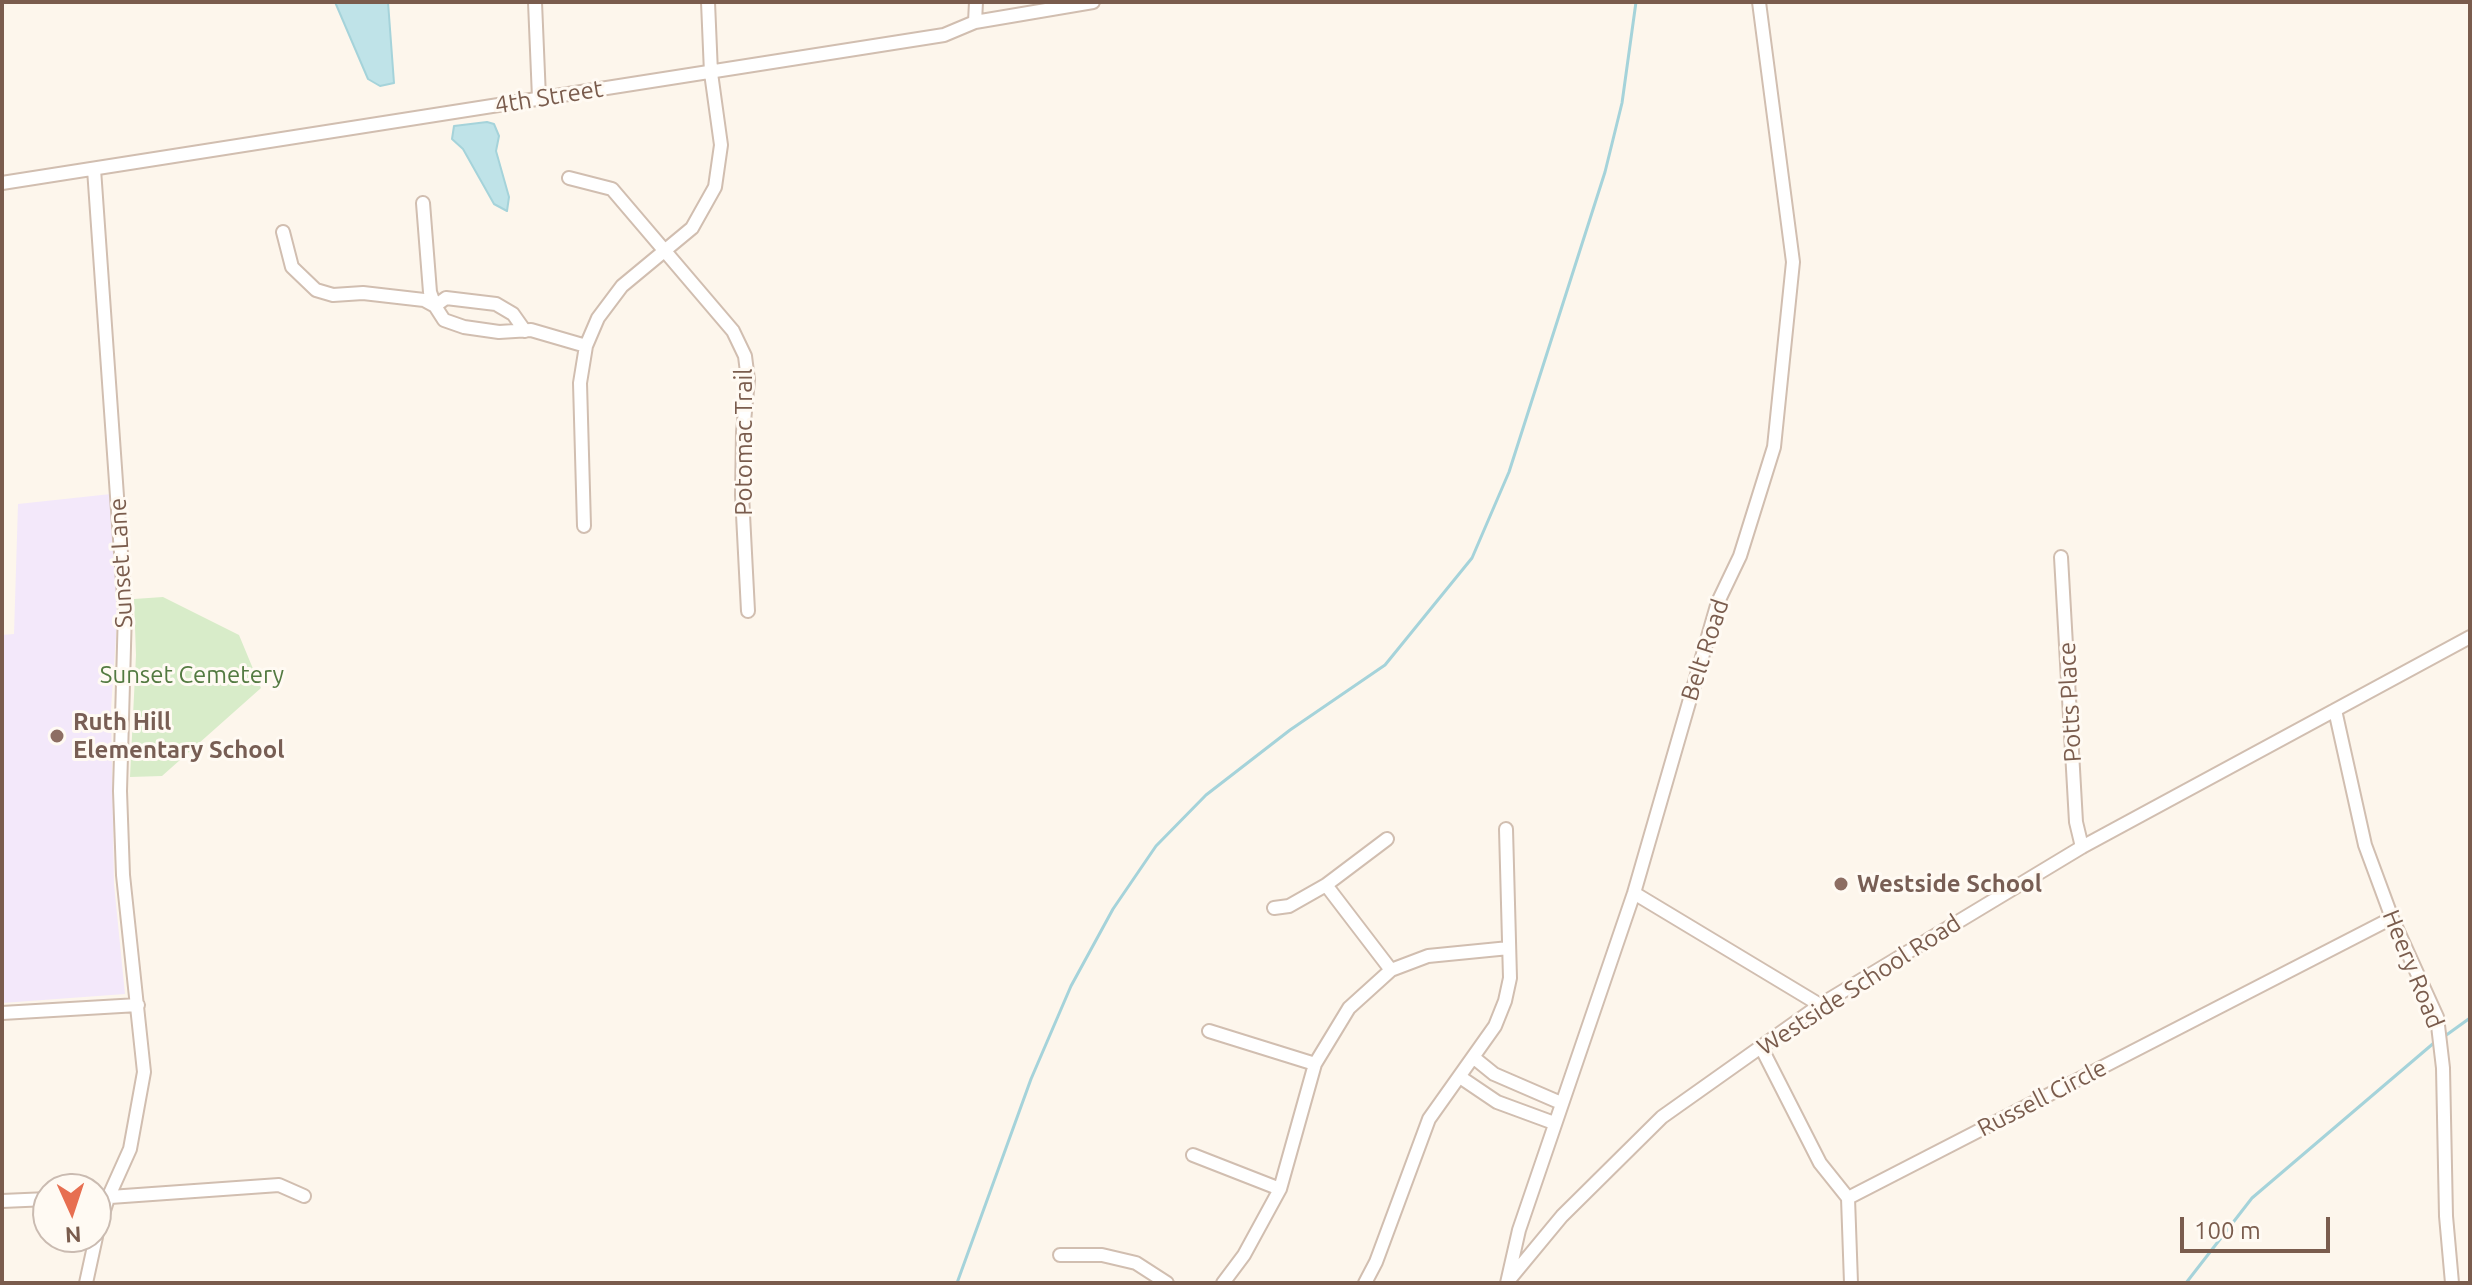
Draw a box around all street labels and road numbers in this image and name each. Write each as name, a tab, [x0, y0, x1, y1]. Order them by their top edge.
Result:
street label: 4th Street	[493, 74, 605, 120]
street label: Potomac Trail	[730, 368, 758, 516]
street label: Sunset Lane	[103, 497, 139, 629]
street label: Belt Road	[1675, 596, 1735, 704]
street label: Potts Place	[2052, 641, 2088, 763]
street label: Heery Road	[2376, 906, 2450, 1032]
street label: Westside School Road	[1752, 908, 1966, 1062]
street label: Russell Circle	[1973, 1053, 2111, 1143]

